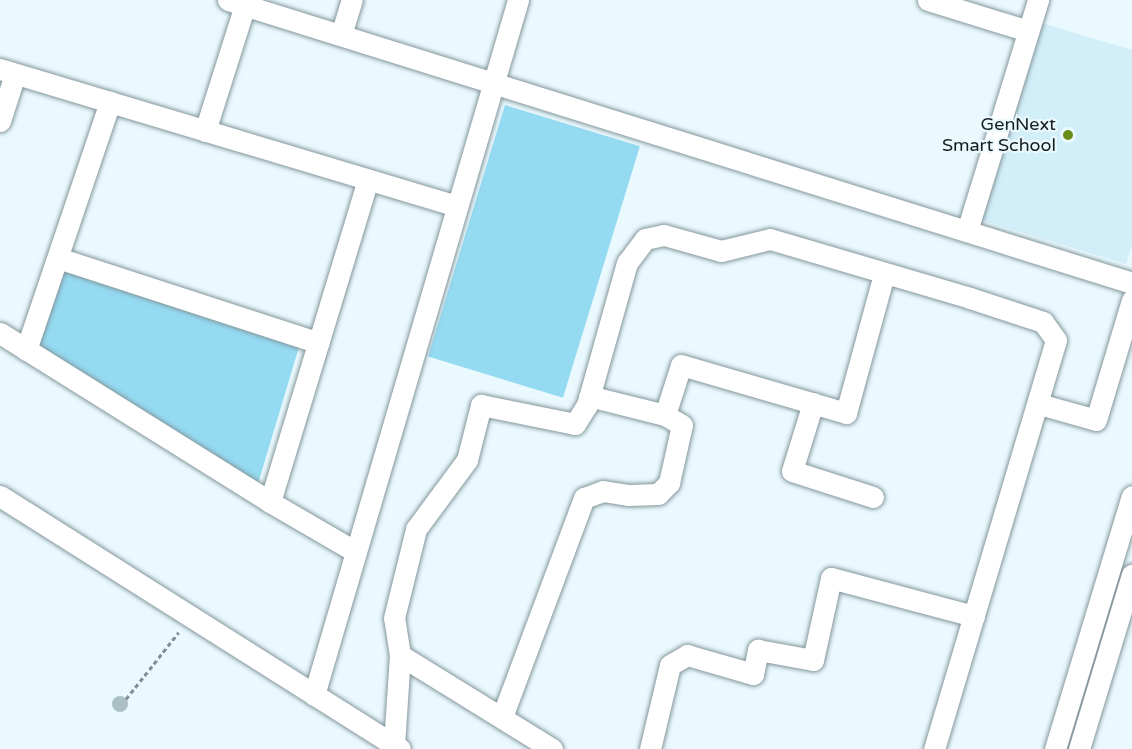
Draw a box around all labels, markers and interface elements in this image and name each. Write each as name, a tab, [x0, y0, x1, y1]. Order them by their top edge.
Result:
place label: GenNext Smart School	[942, 114, 1056, 156]
marker: GenNext Smart School	[1061, 128, 1075, 142]

